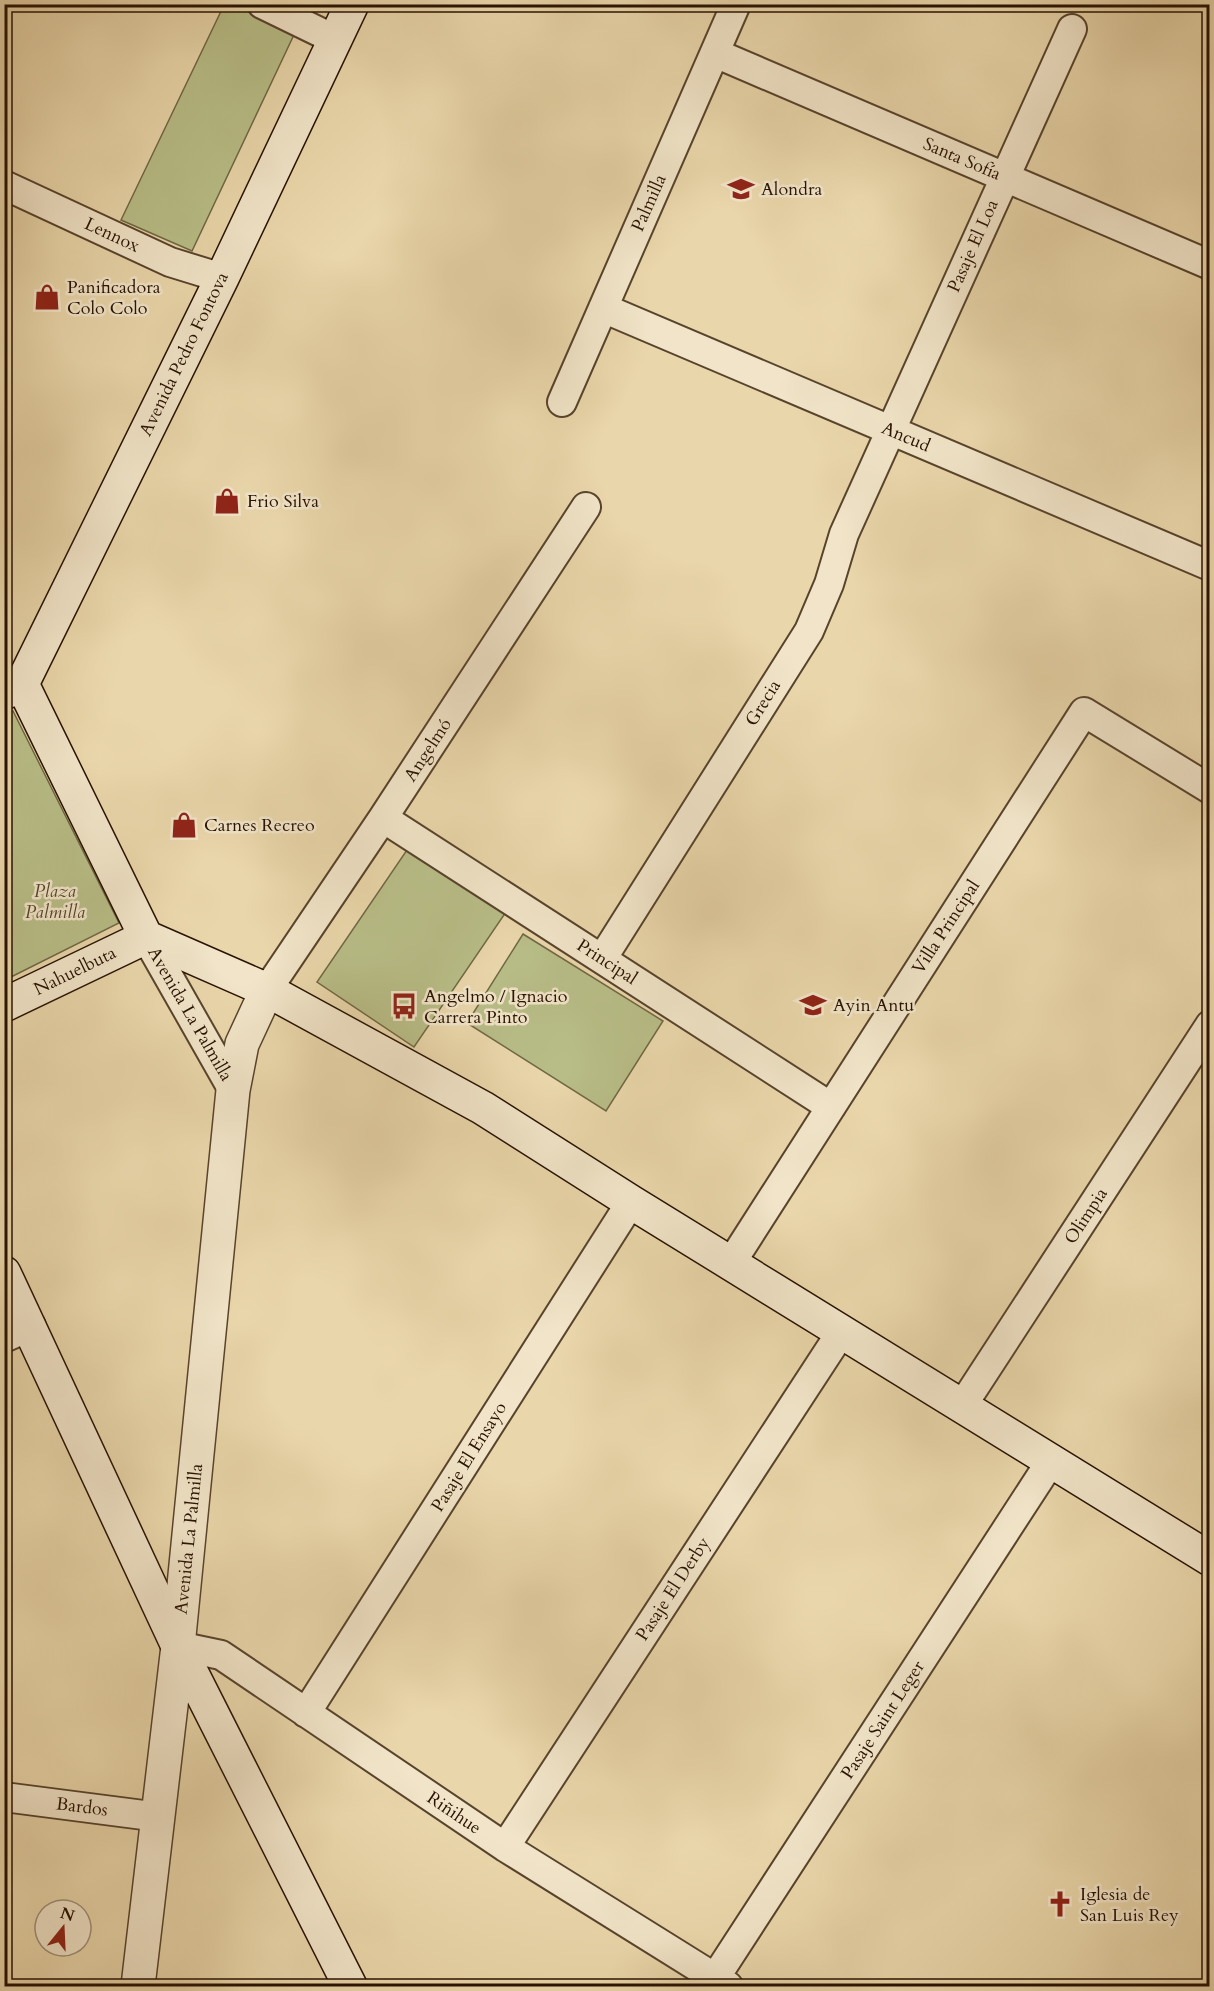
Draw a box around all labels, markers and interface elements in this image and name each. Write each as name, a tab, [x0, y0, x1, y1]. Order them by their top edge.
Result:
street label: Santa Sofía	[919, 131, 1005, 187]
street label: Palmilla	[625, 170, 673, 236]
school or university icon: Alondra	[726, 174, 756, 204]
place label: Alondra	[761, 177, 822, 202]
street label: Pasaje El Loa	[941, 195, 1005, 296]
street label: Lennox	[80, 211, 144, 259]
street label: Avenida Pedro Fontova	[133, 268, 235, 440]
place label: Panificadora Colo Colo	[67, 275, 161, 321]
shop icon: Panificadora Colo Colo	[32, 282, 62, 312]
street label: Ancud	[878, 416, 935, 459]
shop icon: Frio Silva	[212, 486, 242, 516]
place label: Frio Silva	[247, 489, 319, 514]
street label: Grecia	[739, 675, 787, 731]
street label: Angelmó	[398, 713, 458, 787]
shop icon: Carnes Recreo	[169, 810, 199, 840]
place label: Carnes Recreo	[204, 813, 315, 838]
street label: Villa Principal	[906, 875, 986, 979]
park label: Plaza Palmilla	[25, 879, 85, 925]
street label: Principal	[572, 933, 643, 991]
street label: Nahuelbuta	[30, 940, 121, 1002]
street label: Avenida La Palmilla	[141, 942, 239, 1086]
place label: Angelmo / Ignacio Carrera Pinto	[424, 984, 568, 1030]
school or university icon: Ayin Antu	[798, 990, 828, 1020]
bus stop icon: Angelmo / Ignacio Carrera Pinto	[389, 991, 419, 1021]
place label: Ayin Antu	[833, 993, 914, 1018]
street label: Olimpia	[1058, 1183, 1114, 1249]
street label: Pasaje El Ensayo	[425, 1397, 513, 1517]
street label: Avenida La Palmilla	[169, 1462, 209, 1616]
street label: Pasaje El Derby	[630, 1532, 716, 1646]
street label: Pasaje Saint Leger	[835, 1655, 931, 1784]
street label: Riñihue	[422, 1786, 486, 1840]
street label: Bardos	[55, 1791, 109, 1823]
place label: Iglesia de San Luis Rey	[1080, 1882, 1179, 1928]
church icon: Iglesia de San Luis Rey	[1045, 1889, 1075, 1919]
north arrow	[33, 1898, 93, 1958]
text: N	[57, 1902, 77, 1927]

